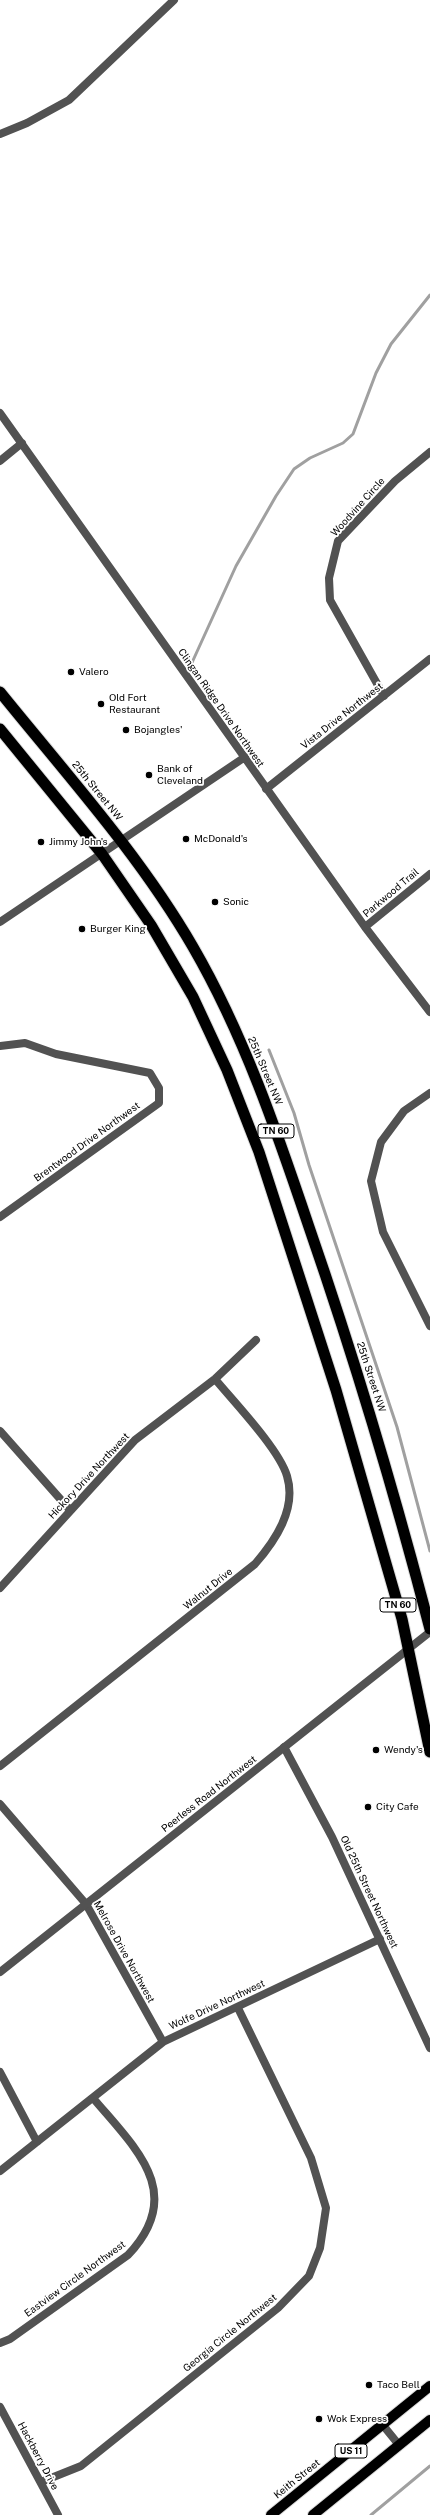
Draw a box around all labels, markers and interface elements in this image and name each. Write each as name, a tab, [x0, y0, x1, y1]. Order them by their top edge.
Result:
street label: Woodvine Circle	[328, 475, 388, 539]
street label: Clingan Ridge Drive Northwest	[175, 646, 267, 770]
place label: Valero	[79, 666, 109, 678]
marker: Valero	[66, 667, 76, 677]
street label: Vista Drive Northwest	[299, 680, 385, 752]
place label: Old Fort Restaurant	[109, 692, 160, 716]
marker: Old Fort Restaurant	[96, 699, 106, 709]
place label: Bojangles'	[134, 724, 182, 736]
marker: Bojangles'	[121, 725, 131, 735]
street label: 25th Street NW	[69, 759, 125, 823]
place label: Bank of Cleveland	[157, 763, 203, 786]
marker: Bank of Cleveland	[144, 770, 154, 780]
place label: McDonald's	[194, 833, 247, 845]
marker: McDonald's	[181, 834, 191, 844]
place label: Jimmy John's	[49, 836, 108, 848]
marker: Jimmy John's	[36, 837, 46, 847]
street label: Parkwood Trail	[361, 866, 421, 920]
place label: Sonic	[223, 896, 249, 908]
marker: Sonic	[210, 897, 220, 907]
place label: Burger King	[90, 923, 146, 935]
marker: Burger King	[77, 924, 87, 934]
street label: 25th Street NW	[245, 1035, 285, 1107]
street label: Brentwood Drive Northwest	[32, 1100, 142, 1184]
road number: TN 60	[258, 1124, 294, 1138]
street label: 25th Street NW	[354, 1340, 388, 1414]
street label: Hickory Drive Northwest	[46, 1430, 132, 1522]
street label: Walnut Drive	[181, 1566, 235, 1612]
road number: TN 60	[380, 1598, 416, 1612]
place label: Wendy's	[384, 1744, 423, 1756]
marker: Wendy's	[371, 1745, 381, 1755]
street label: Peerless Road Northwest	[159, 1753, 259, 1835]
place label: City Cafe	[376, 1801, 419, 1813]
marker: City Cafe	[363, 1802, 373, 1812]
street label: Old 25th Street Northwest	[338, 1834, 400, 1950]
street label: Melrose Drive Northwest	[91, 1899, 157, 2005]
street label: Wolfe Drive Northwest	[167, 1977, 267, 2033]
street label: Eastview Circle Northwest	[22, 2238, 128, 2320]
street label: Georgia Circle Northwest	[181, 2291, 279, 2375]
place label: Taco Bell	[377, 2379, 420, 2391]
marker: Taco Bell	[364, 2380, 374, 2390]
place label: Wok Express	[327, 2413, 387, 2425]
marker: Wok Express	[314, 2414, 324, 2424]
street label: Hackberry Drive	[15, 2420, 61, 2492]
road number: US 11	[335, 2444, 367, 2458]
street label: Keith Street	[271, 2457, 323, 2501]

